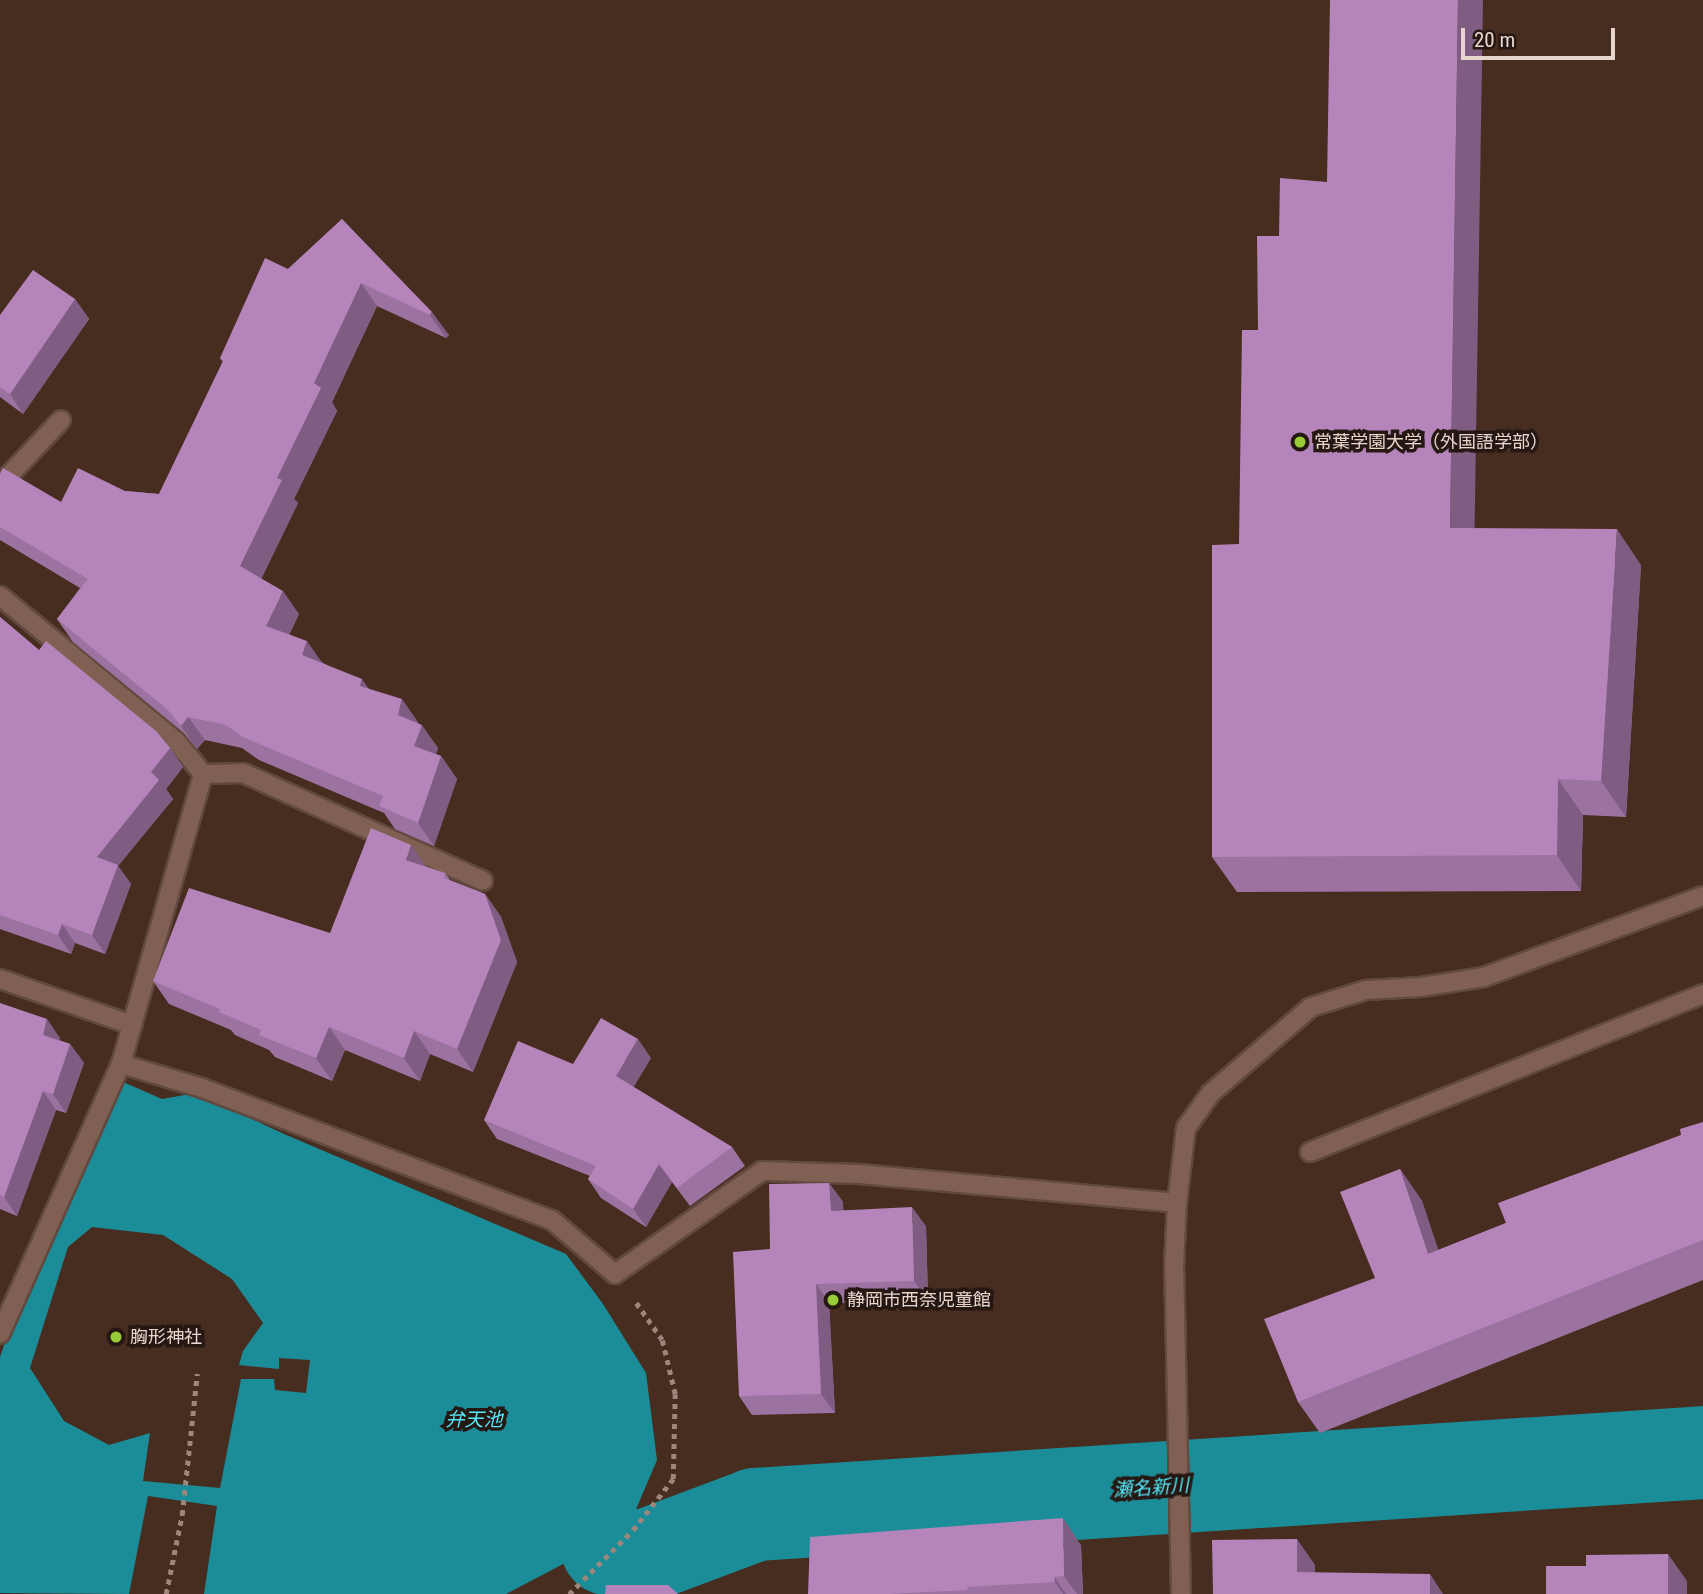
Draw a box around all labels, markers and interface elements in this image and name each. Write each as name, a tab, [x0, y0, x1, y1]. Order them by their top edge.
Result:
scale bar	[1465, 14, 1619, 58]
text: 20 m	[1474, 28, 1515, 52]
place label: 常葉学園大学（外国語学部）	[1314, 431, 1548, 453]
marker: 常葉学園大学（外国語学部）	[1292, 434, 1308, 450]
place label: 静岡市西奈児童館	[847, 1289, 991, 1311]
marker: 静岡市西奈児童館	[825, 1292, 841, 1308]
place label: 胸形神社	[130, 1326, 202, 1348]
marker: 胸形神社	[108, 1329, 124, 1345]
water label: 弁天池	[446, 1409, 502, 1431]
water label: 瀬名新川	[1112, 1474, 1190, 1502]

